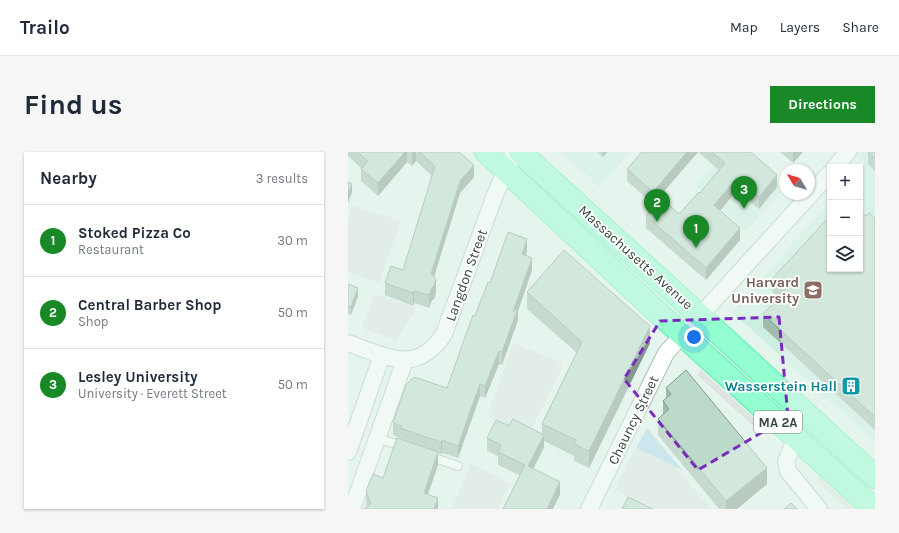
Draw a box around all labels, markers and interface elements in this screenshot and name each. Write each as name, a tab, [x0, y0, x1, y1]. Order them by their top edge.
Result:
text: Trailo	[20, 17, 70, 39]
text: Map	[730, 19, 758, 36]
text: Layers	[780, 19, 820, 36]
text: Share	[842, 19, 879, 36]
button: Directions	[770, 86, 875, 123]
text: Find us	[24, 88, 123, 121]
north arrow	[779, 164, 815, 200]
map controls	[827, 164, 863, 272]
button: +	[827, 164, 863, 200]
text: Nearby	[40, 168, 97, 188]
text: 3 results	[256, 171, 308, 186]
pin: 3	[731, 176, 757, 209]
pin: 2	[644, 189, 670, 222]
button: −	[827, 200, 863, 236]
street label: Massachusetts Avenue	[575, 202, 696, 313]
pin: 1	[683, 215, 709, 248]
text: Stoked Pizza Co	[78, 224, 191, 242]
street label: Langdon Street	[442, 227, 491, 324]
text: 1	[51, 233, 55, 248]
text: 30 m	[277, 233, 308, 248]
button: layers	[827, 236, 863, 272]
text: Restaurant	[78, 242, 144, 257]
place label: Harvard University	[731, 274, 799, 307]
school or university icon: Harvard University	[802, 279, 824, 301]
text: Central Barber Shop	[78, 296, 222, 314]
text: 2	[49, 305, 57, 320]
text: 50 m	[278, 305, 308, 320]
text: Shop	[78, 314, 108, 329]
your location	[684, 327, 704, 347]
text: Lesley University	[78, 368, 198, 386]
street label: Chauncy Street	[605, 373, 662, 468]
building icon: Wasserstein Hall	[840, 375, 862, 397]
text: 3	[49, 377, 57, 392]
text: 50 m	[278, 377, 308, 392]
place label: Wasserstein Hall	[725, 378, 837, 395]
text: University · Everett Street	[78, 386, 227, 401]
road number: MA 2A	[754, 411, 802, 433]

